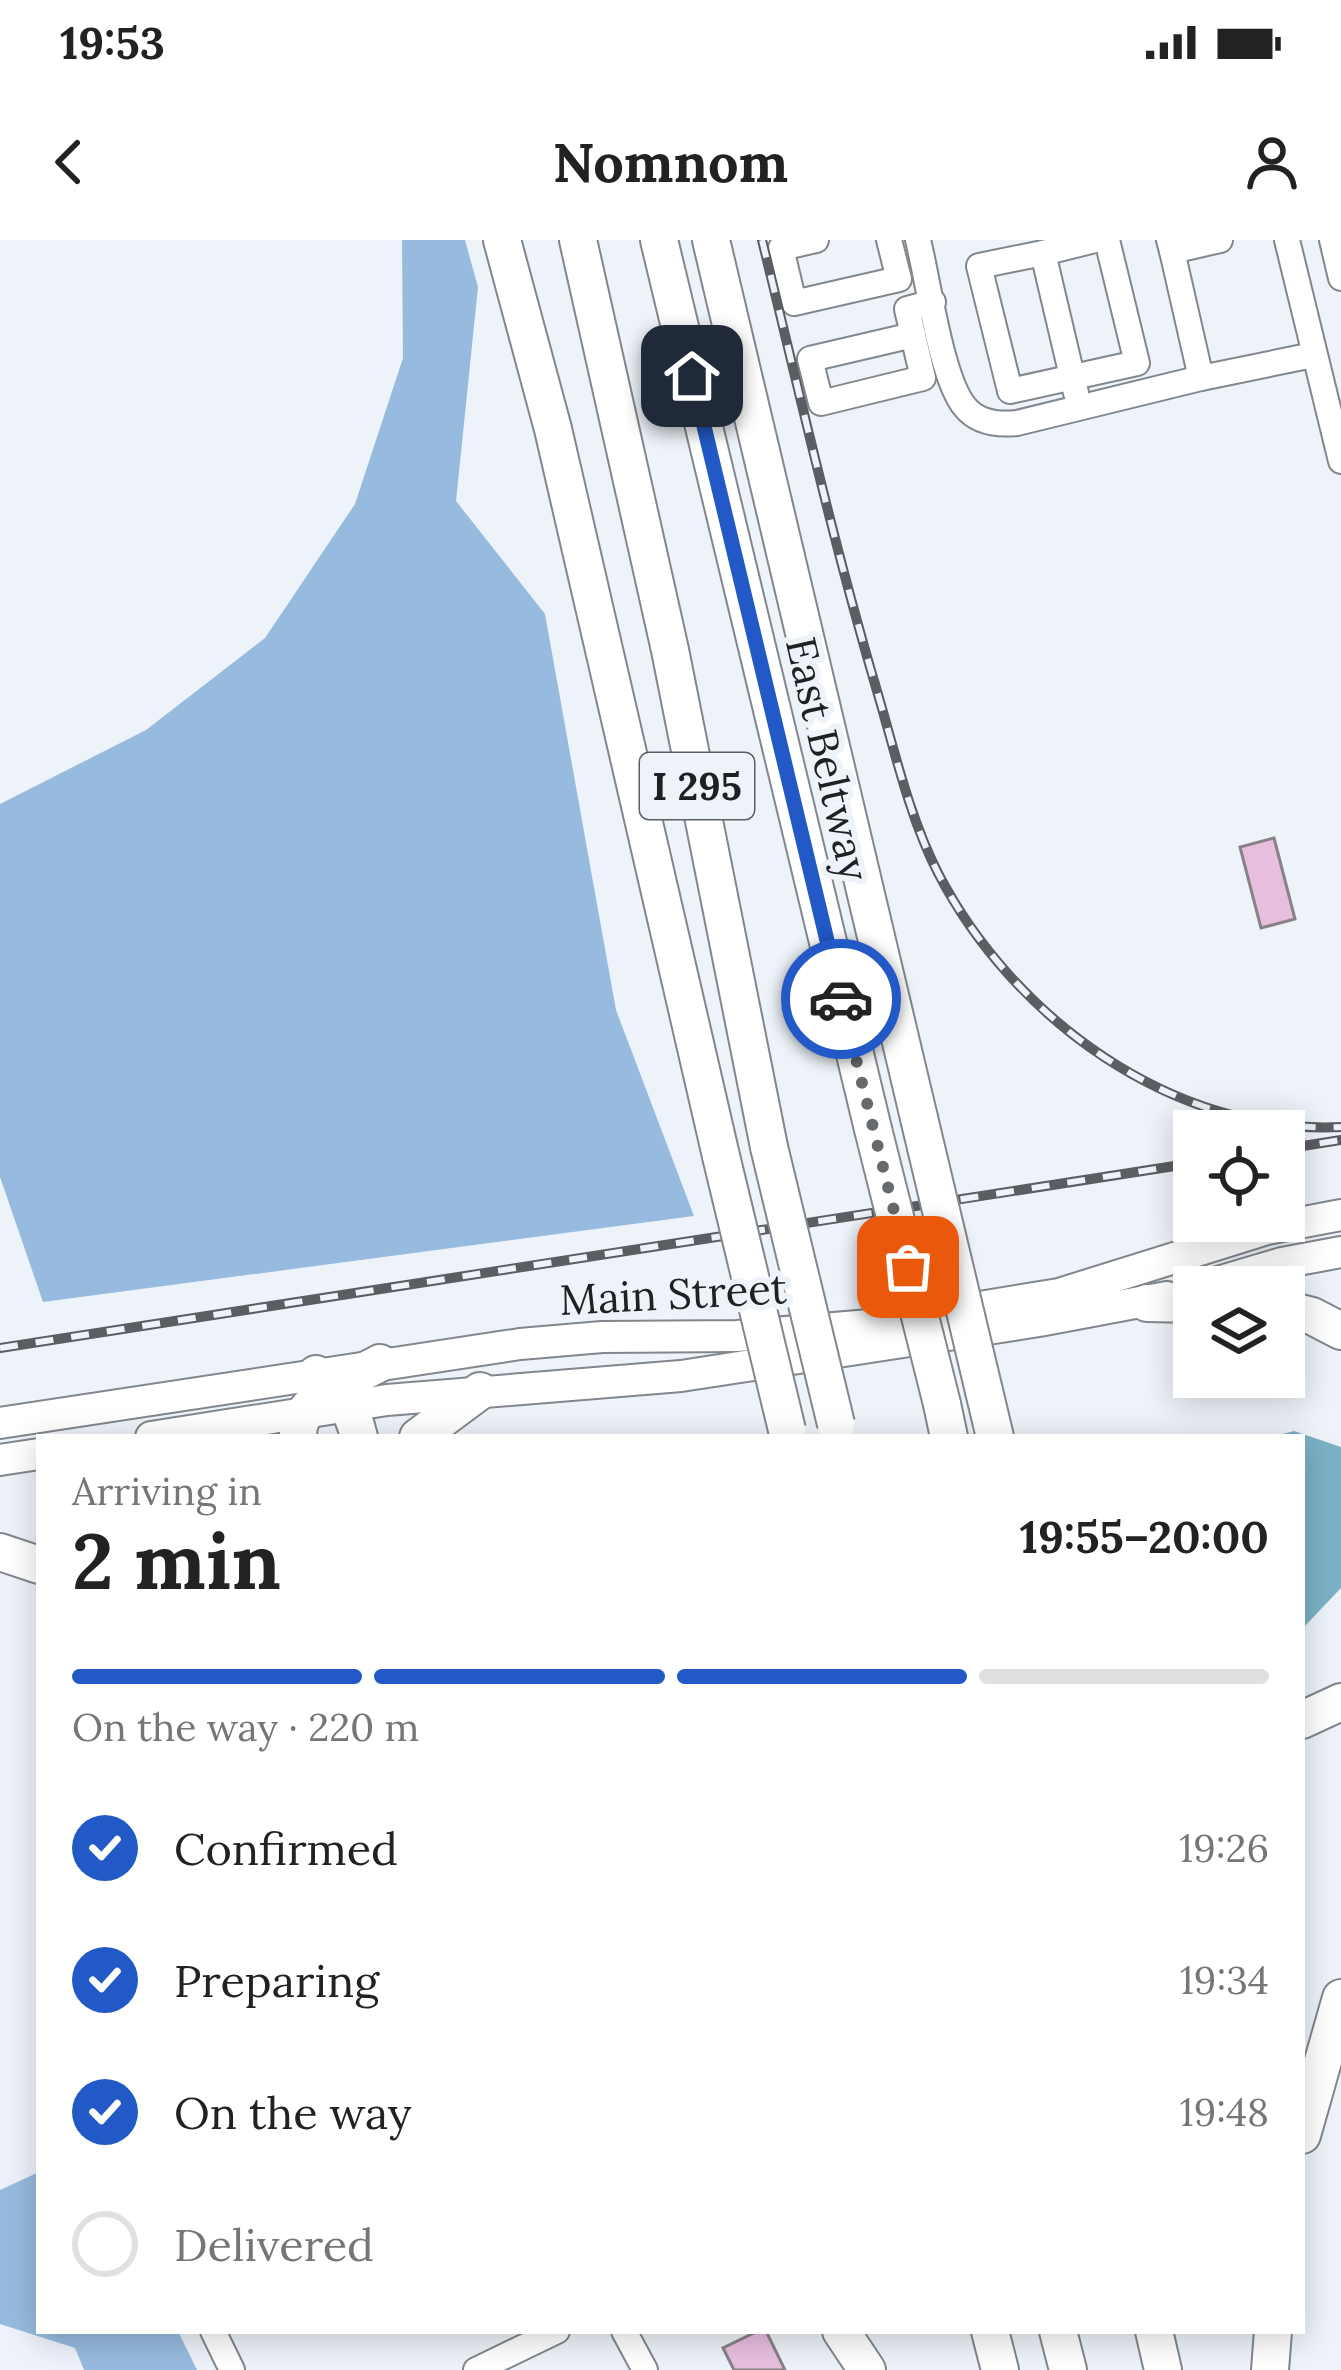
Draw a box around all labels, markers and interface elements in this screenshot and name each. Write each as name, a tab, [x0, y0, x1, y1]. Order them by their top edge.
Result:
text: 19:53	[60, 14, 165, 71]
text: Nomnom	[553, 128, 788, 197]
icon: back	[36, 129, 102, 195]
icon: person	[1239, 129, 1305, 195]
pin	[641, 325, 743, 427]
icon: home	[659, 343, 725, 409]
street label: East Beltway	[774, 632, 882, 887]
road number: I 295	[640, 753, 754, 819]
courier	[781, 939, 901, 1059]
icon: car	[808, 966, 874, 1032]
map controls	[1173, 1110, 1305, 1398]
button: locate	[1173, 1110, 1305, 1242]
pin	[857, 1216, 959, 1318]
icon: bag	[875, 1234, 941, 1300]
street label: Main Street	[558, 1261, 789, 1327]
button: layers	[1173, 1266, 1305, 1398]
text: Arriving in	[72, 1466, 262, 1516]
text: 19:55–20:00	[1020, 1508, 1269, 1565]
text: 2 min	[72, 1511, 281, 1610]
text: On the way · 220 m	[72, 1702, 419, 1752]
icon: check	[72, 1815, 138, 1881]
text: Confirmed	[174, 1820, 398, 1877]
text: 19:26	[1179, 1823, 1269, 1873]
icon: check	[72, 1947, 138, 2013]
text: Preparing	[174, 1952, 379, 2009]
text: 19:34	[1180, 1955, 1269, 2005]
icon: check	[72, 2079, 138, 2145]
text: On the way	[174, 2084, 412, 2141]
text: 19:48	[1179, 2087, 1269, 2137]
text: Delivered	[174, 2216, 374, 2273]

